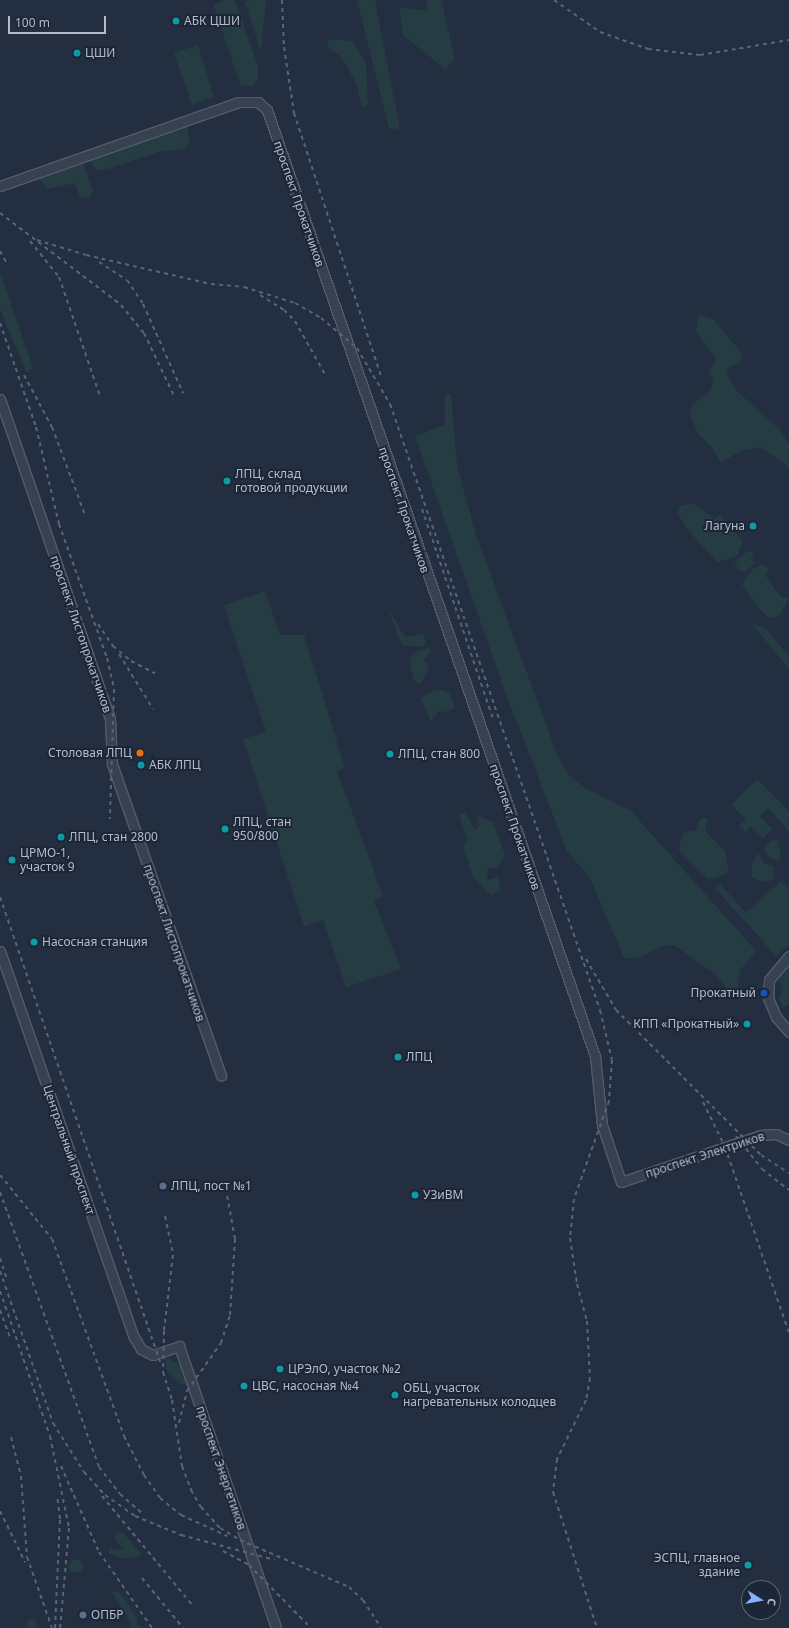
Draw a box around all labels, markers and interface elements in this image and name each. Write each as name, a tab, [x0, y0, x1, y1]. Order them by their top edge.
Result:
scale bar	[10, 8, 108, 34]
text: 100 m	[15, 14, 50, 31]
place label: АБК ЦШИ	[184, 14, 240, 28]
marker: АБК ЦШИ	[171, 16, 181, 26]
place label: ЦШИ	[85, 46, 115, 60]
marker: ЦШИ	[72, 48, 82, 58]
street label: проспект Прокатчиков	[271, 139, 327, 269]
street label: проспект Прокатчиков	[376, 445, 432, 575]
place label: ЛПЦ, склад готовой продукции	[235, 467, 348, 495]
marker: ЛПЦ, склад готовой продукции	[222, 476, 232, 486]
place label: Лагуна	[705, 519, 745, 533]
marker: Лагуна	[748, 521, 758, 531]
street label: проспект Листопрокатчиков	[47, 553, 115, 715]
place label: Столовая ЛПЦ	[48, 746, 132, 760]
place label: ЛПЦ, стан 800	[398, 747, 480, 761]
marker: Столовая ЛПЦ	[135, 748, 145, 758]
marker: ЛПЦ, стан 800	[385, 749, 395, 759]
place label: АБК ЛПЦ	[149, 758, 201, 772]
marker: АБК ЛПЦ	[136, 760, 146, 770]
street label: проспект Прокатчиков	[487, 762, 543, 892]
place label: ЛПЦ, стан 950/800	[233, 815, 291, 843]
marker: ЛПЦ, стан 950/800	[220, 824, 230, 834]
place label: ЛПЦ, стан 2800	[69, 830, 158, 844]
marker: ЛПЦ, стан 2800	[56, 832, 66, 842]
place label: ЦРМО-1, участок 9	[20, 846, 75, 874]
marker: ЦРМО-1, участок 9	[7, 855, 17, 865]
street label: проспект Листопрокатчиков	[140, 862, 208, 1024]
place label: Насосная станция	[42, 935, 148, 949]
marker: Насосная станция	[29, 937, 39, 947]
place label: Прокатный	[691, 986, 756, 1000]
marker: Прокатный	[759, 988, 769, 998]
place label: КПП «Прокатный»	[633, 1017, 739, 1031]
marker: КПП «Прокатный»	[742, 1019, 752, 1029]
place label: ЛПЦ	[406, 1050, 432, 1064]
marker: ЛПЦ	[393, 1052, 403, 1062]
street label: Центральный проспект	[40, 1083, 98, 1217]
street label: проспект Электриков	[644, 1129, 766, 1181]
place label: ЛПЦ, пост №1	[171, 1179, 252, 1193]
marker: ЛПЦ, пост №1	[158, 1181, 168, 1191]
place label: УЗиВМ	[423, 1188, 463, 1202]
marker: УЗиВМ	[410, 1190, 420, 1200]
place label: ЦРЭлО, участок №2	[288, 1362, 401, 1376]
marker: ЦРЭлО, участок №2	[275, 1364, 285, 1374]
place label: ЦВС, насосная №4	[252, 1379, 359, 1393]
marker: ЦВС, насосная №4	[239, 1381, 249, 1391]
place label: ОБЦ, участок нагревательных колодцев	[403, 1381, 556, 1409]
marker: ОБЦ, участок нагревательных колодцев	[390, 1390, 400, 1400]
street label: проспект Энергетиков	[193, 1404, 249, 1532]
place label: ЭСПЦ, главное здание	[654, 1551, 740, 1579]
marker: ЭСПЦ, главное здание	[743, 1560, 753, 1570]
north arrow	[741, 1580, 781, 1620]
text: С	[764, 1597, 780, 1607]
place label: ОПБР	[91, 1608, 124, 1622]
marker: ОПБР	[78, 1610, 88, 1620]

